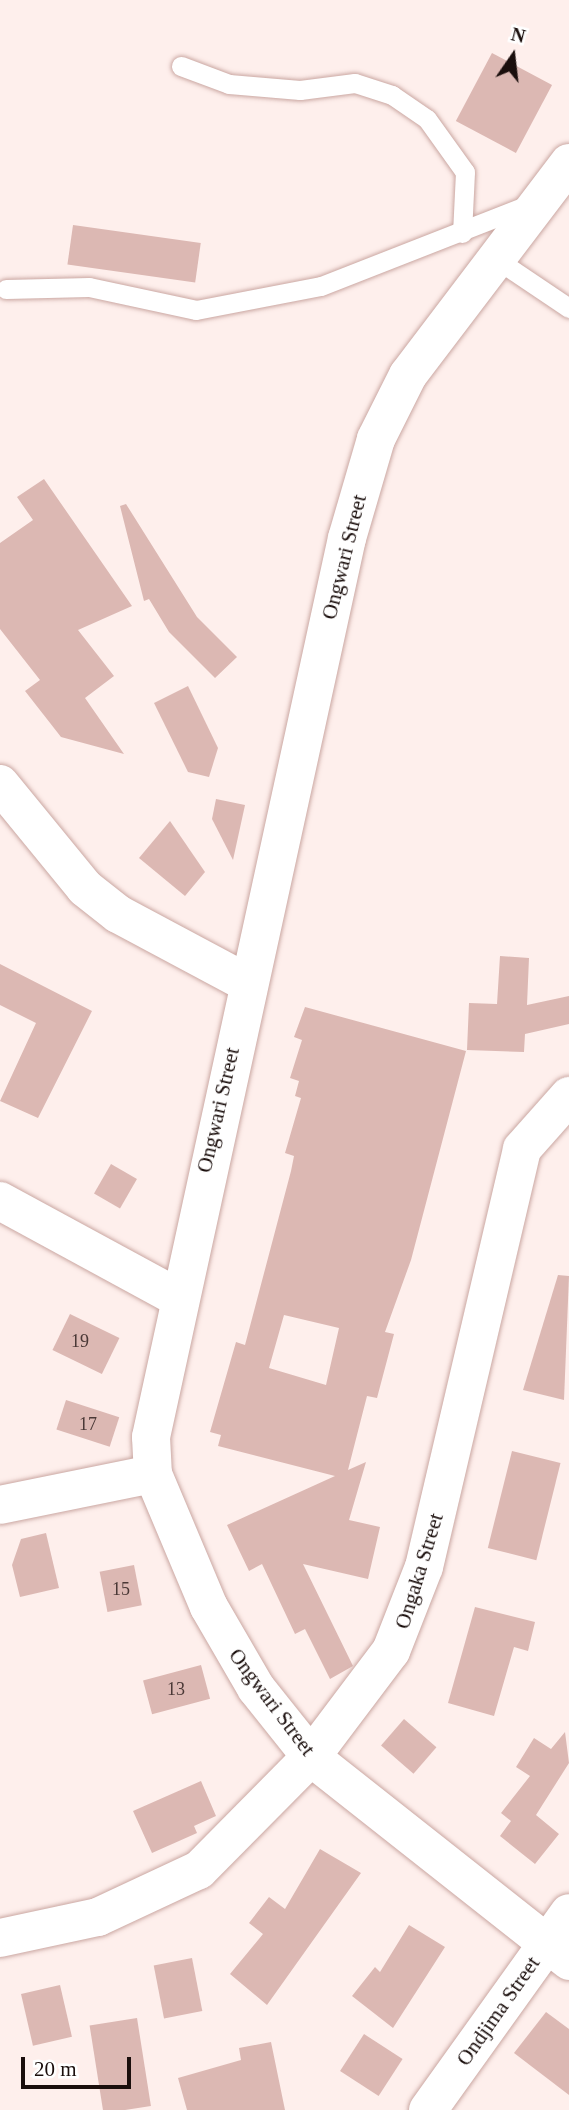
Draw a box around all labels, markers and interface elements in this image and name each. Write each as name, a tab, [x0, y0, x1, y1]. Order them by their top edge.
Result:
north arrow	[478, 21, 548, 91]
text: N	[509, 23, 527, 47]
street label: Ongwari Street	[316, 492, 372, 622]
street label: Ongwari Street	[191, 1045, 245, 1175]
house number: 19	[71, 1330, 89, 1352]
house number: 17	[79, 1413, 97, 1435]
street label: Ongaka Street	[389, 1510, 449, 1632]
house number: 15	[112, 1578, 130, 1600]
street label: Ongwari Street	[224, 1643, 320, 1761]
house number: 13	[167, 1678, 185, 1700]
street label: Ondjima Street	[451, 1951, 545, 2071]
scale bar	[24, 2044, 135, 2088]
text: 20 m	[34, 2057, 77, 2081]

